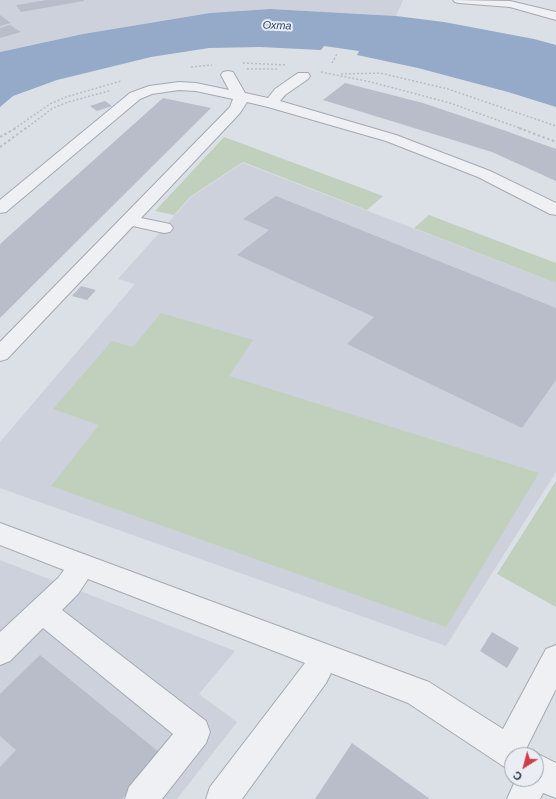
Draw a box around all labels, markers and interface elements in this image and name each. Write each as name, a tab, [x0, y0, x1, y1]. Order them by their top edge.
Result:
water label: Охта	[262, 19, 292, 33]
north arrow	[504, 747, 544, 787]
text: С	[511, 769, 524, 783]

